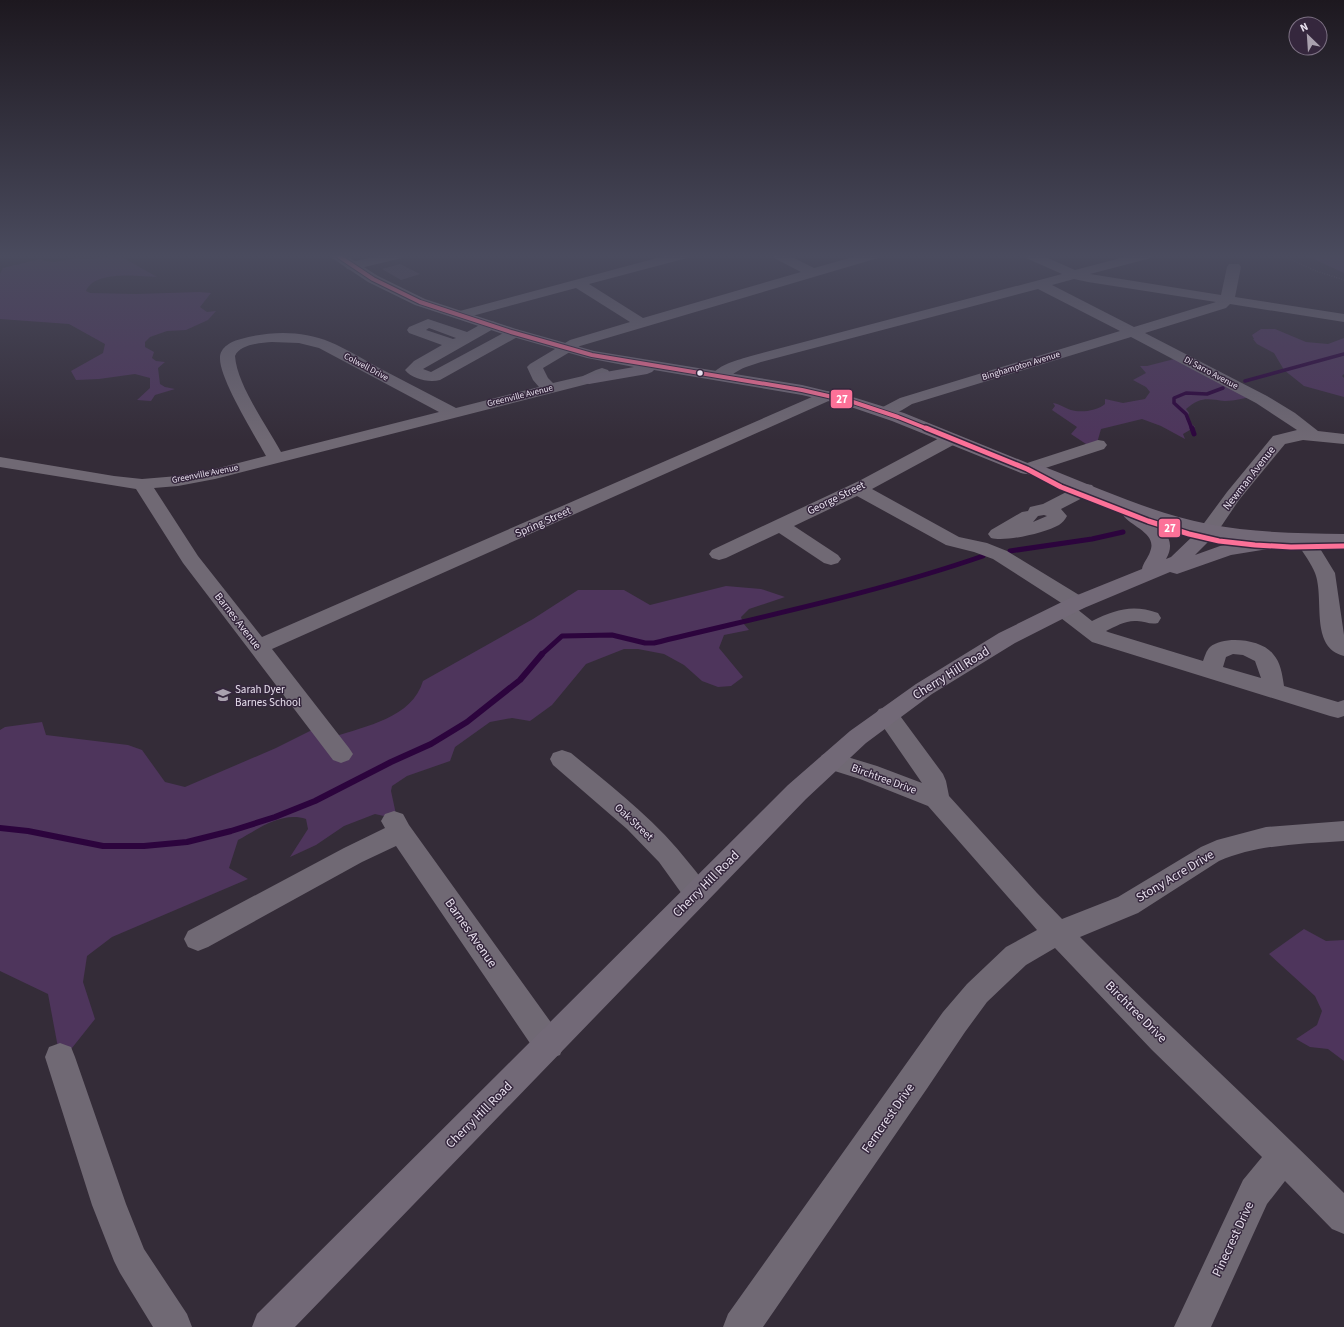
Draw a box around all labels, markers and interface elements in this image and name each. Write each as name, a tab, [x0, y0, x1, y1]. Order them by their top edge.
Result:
north arrow	[1288, 16, 1328, 56]
text: N	[1297, 19, 1310, 36]
street label: Binghampton Avenue	[980, 348, 1062, 384]
street label: Colwell Drive	[341, 350, 391, 385]
street label: Di Sarro Avenue	[1182, 353, 1241, 393]
unlabelled marker	[695, 368, 705, 378]
street label: Greenville Avenue	[486, 381, 555, 410]
line badge: 27	[830, 389, 853, 409]
text: 27	[836, 392, 848, 407]
street label: Newman Avenue	[1219, 442, 1279, 513]
street label: Greenville Avenue	[171, 461, 240, 487]
street label: George Street	[805, 477, 868, 518]
street label: Spring Street	[513, 503, 574, 541]
line badge: 27	[1158, 518, 1181, 538]
text: 27	[1164, 521, 1176, 536]
street label: Barnes Avenue	[211, 590, 265, 653]
street label: Cherry Hill Road	[909, 642, 993, 704]
place label: Sarah Dyer Barnes School	[235, 682, 301, 710]
school or university icon: Sarah Dyer Barnes School	[214, 686, 232, 704]
street label: Birchtree Drive	[849, 760, 919, 798]
street label: Oak Street	[611, 800, 657, 844]
street label: Stony Acre Drive	[1133, 846, 1217, 906]
street label: Cherry Hill Road	[669, 847, 743, 921]
street label: Barnes Avenue	[441, 895, 501, 971]
street label: Birchtree Drive	[1101, 977, 1171, 1047]
street label: Cherry Hill Road	[442, 1078, 516, 1152]
street label: Ferncrest Drive	[857, 1079, 919, 1157]
street label: Pinecrest Drive	[1208, 1198, 1258, 1280]

